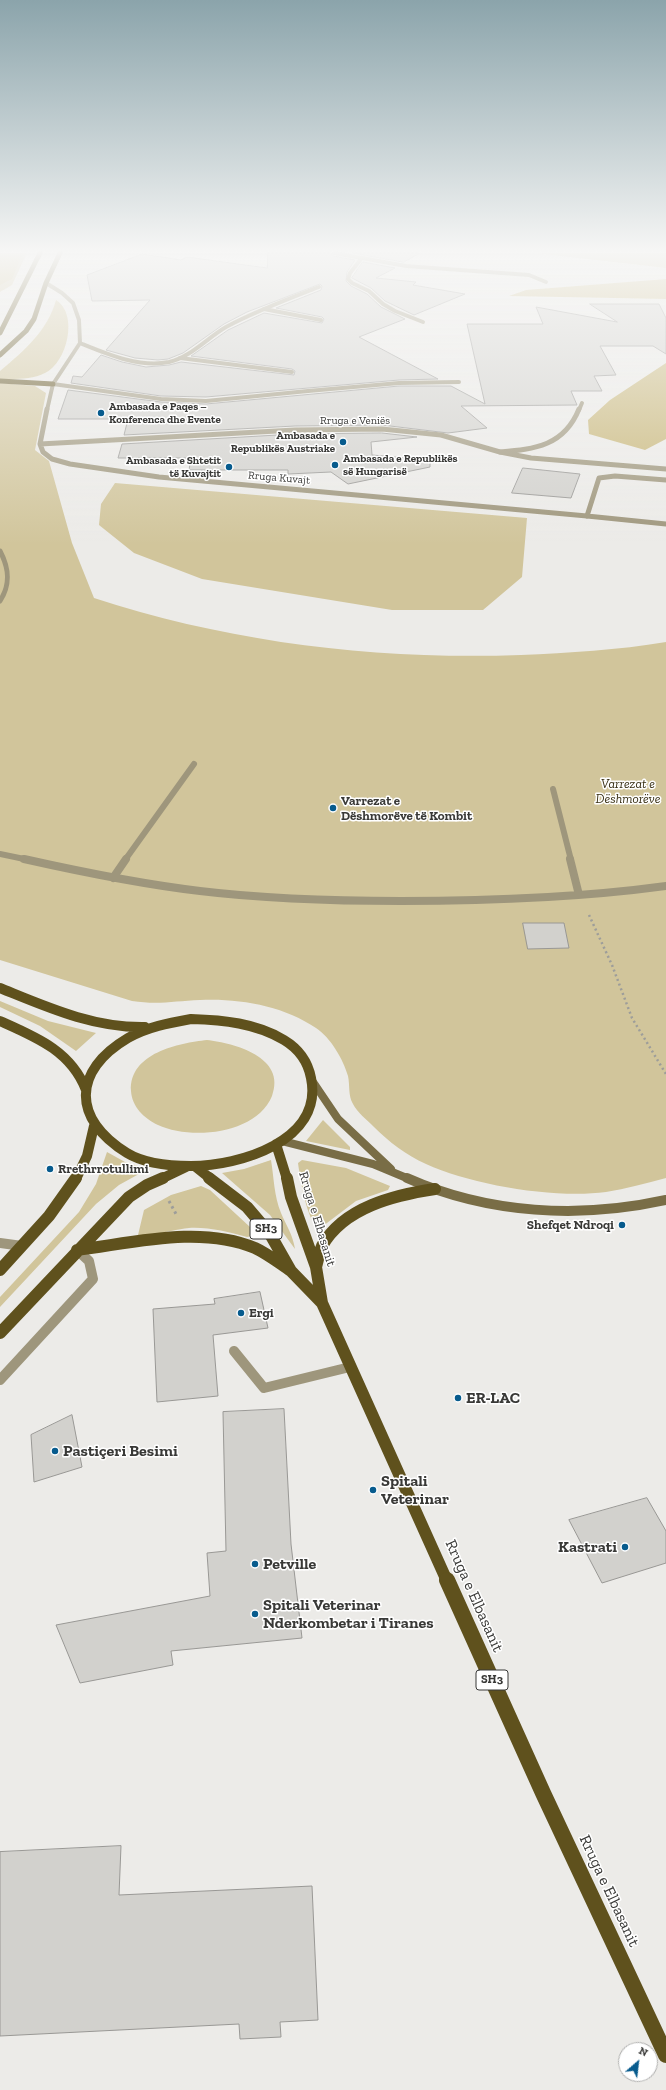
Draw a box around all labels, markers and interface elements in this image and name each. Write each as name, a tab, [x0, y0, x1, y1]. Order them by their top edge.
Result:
place label: Ambasada e Paqes – Konferenca dhe Evente	[109, 400, 221, 426]
marker: Ambasada e Paqes – Konferenca dhe Evente	[96, 408, 106, 418]
street label: Rruga e Veniës	[320, 414, 390, 428]
place label: Ambasada e Republikës Austriake	[231, 429, 335, 455]
marker: Ambasada e Republikës Austriake	[338, 437, 348, 447]
place label: Ambasada e Republikës së Hungarisë	[343, 452, 458, 478]
place label: Ambasada e Shtetit të Kuvajtit	[126, 454, 221, 480]
marker: Ambasada e Republikës së Hungarisë	[330, 460, 340, 470]
marker: Ambasada e Shtetit të Kuvajtit	[224, 462, 234, 472]
street label: Rruga Kuvajt	[247, 469, 311, 487]
park label: Varrezat e Dëshmorëve	[596, 776, 660, 807]
place label: Varrezat e Dëshmorëve të Kombit	[341, 793, 472, 824]
marker: Varrezat e Dëshmorëve të Kombit	[328, 803, 338, 813]
place label: Rrethrrotullimi	[58, 1161, 149, 1177]
marker: Rrethrrotullimi	[45, 1164, 55, 1174]
street label: Rruga e Elbasanit	[295, 1170, 339, 1268]
place label: Shefqet Ndroqi	[527, 1217, 614, 1233]
road number: SH3	[250, 1219, 282, 1239]
marker: Shefqet Ndroqi	[617, 1220, 627, 1230]
place label: Ergi	[249, 1305, 274, 1321]
marker: Ergi	[236, 1308, 246, 1318]
place label: ER-LAC	[466, 1388, 520, 1408]
marker: ER-LAC	[453, 1393, 463, 1403]
place label: Pastiçeri Besimi	[63, 1441, 178, 1461]
marker: Pastiçeri Besimi	[50, 1446, 60, 1456]
place label: Spitali Veterinar	[381, 1471, 449, 1509]
marker: Spitali Veterinar	[368, 1485, 378, 1495]
street label: Rruga e Elbasanit	[441, 1537, 507, 1655]
place label: Kastrati	[558, 1537, 617, 1557]
marker: Kastrati	[620, 1542, 630, 1552]
place label: Petville	[263, 1554, 316, 1574]
marker: Petville	[250, 1559, 260, 1569]
place label: Spitali Veterinar Nderkombetar i Tiranes	[263, 1595, 434, 1633]
marker: Spitali Veterinar Nderkombetar i Tiranes	[250, 1609, 260, 1619]
road number: SH3	[476, 1670, 508, 1690]
street label: Rruga e Elbasanit	[575, 1832, 643, 1950]
north arrow	[618, 2042, 658, 2082]
text: N	[637, 2044, 650, 2060]

